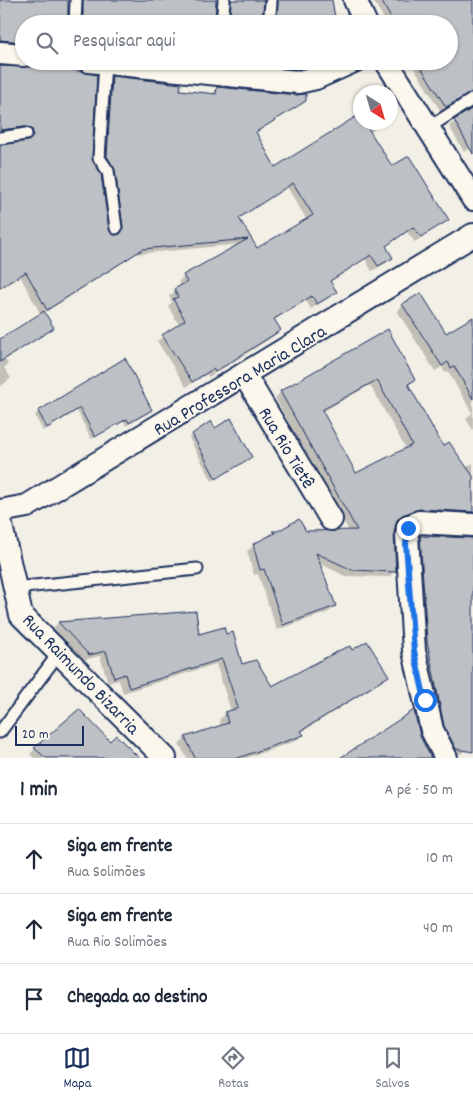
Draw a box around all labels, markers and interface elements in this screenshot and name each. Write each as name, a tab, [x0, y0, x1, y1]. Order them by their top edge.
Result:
search box	[15, 15, 458, 70]
icon: search	[33, 29, 61, 57]
text: Pesquisar aqui	[73, 29, 175, 56]
north arrow	[353, 85, 398, 130]
street label: Rua Professora Maria Clara	[149, 319, 333, 444]
street label: Rua Rio Tietê	[250, 403, 320, 495]
route end	[397, 517, 420, 540]
street label: Rua Raimundo Bizarria	[14, 609, 145, 743]
route start	[414, 689, 437, 712]
scale bar	[15, 723, 84, 746]
text: 20 m	[22, 725, 49, 745]
text: 1 min	[20, 776, 57, 806]
text: A pé · 50 m	[385, 779, 453, 802]
text: Siga em frente	[67, 834, 172, 861]
icon: ahead	[20, 845, 48, 873]
text: 10 m	[426, 847, 453, 870]
text: Rua Solimões	[67, 861, 146, 884]
text: Siga em frente	[67, 904, 172, 931]
icon: ahead	[20, 915, 48, 943]
text: 40 m	[423, 917, 453, 940]
text: Rua Rio Solimões	[67, 931, 167, 954]
icon: arrive	[20, 985, 48, 1013]
text: Chegada ao destino	[67, 985, 208, 1012]
tab: Mapa	[63, 1044, 91, 1094]
tab: Rotas	[218, 1044, 249, 1094]
tab: Salvos	[376, 1044, 410, 1094]

